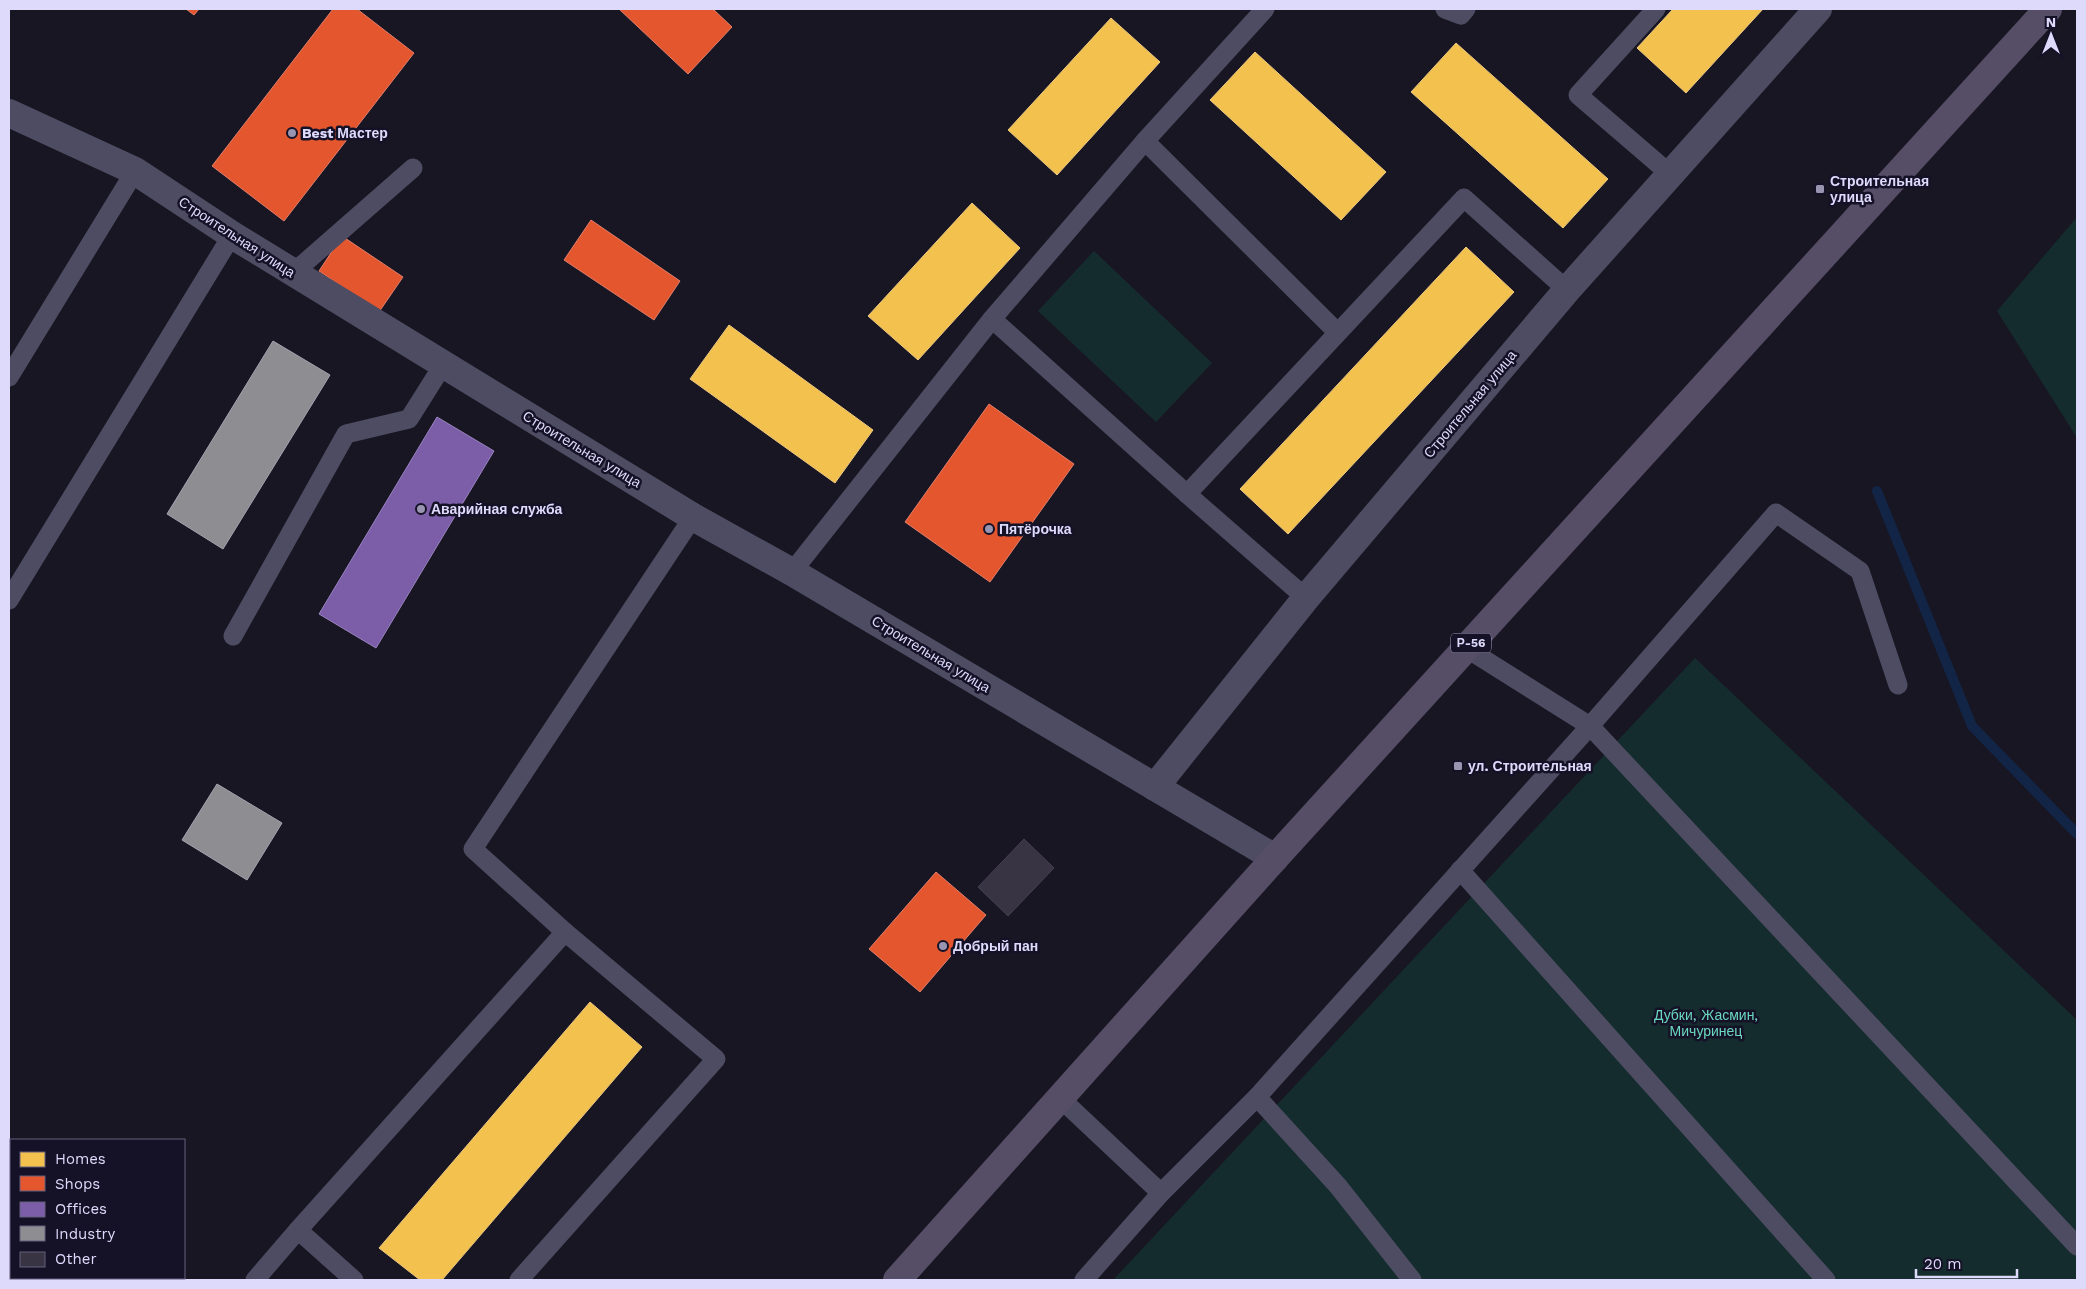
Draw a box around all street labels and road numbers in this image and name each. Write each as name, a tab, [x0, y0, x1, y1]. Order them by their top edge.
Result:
street label: Строительная улица	[176, 193, 298, 281]
street label: Строительная улица	[1420, 347, 1520, 461]
street label: Строительная улица	[520, 407, 644, 491]
street label: Строительная улица	[869, 612, 993, 696]
road number: Р-56	[1451, 634, 1491, 652]

